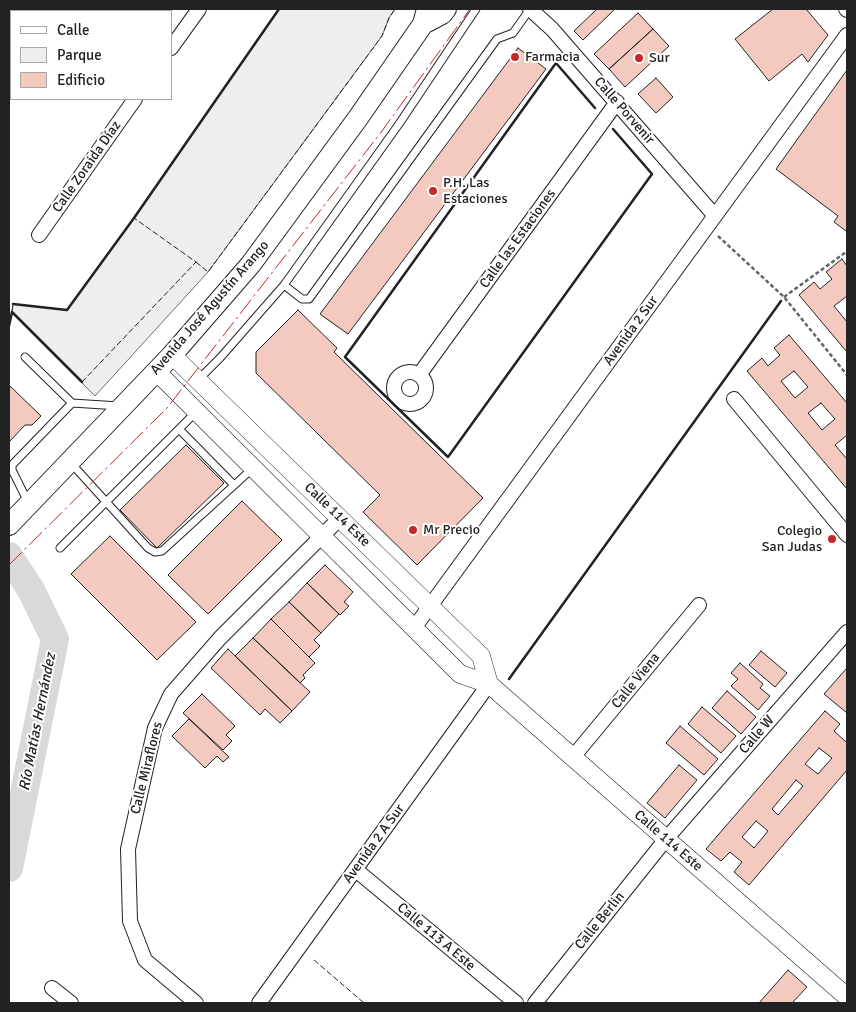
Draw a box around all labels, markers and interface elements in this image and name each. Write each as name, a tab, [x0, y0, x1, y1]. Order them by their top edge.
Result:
legend	[10, 10, 172, 100]
text: Calle	[57, 21, 90, 39]
text: Parque	[57, 46, 102, 64]
place label: Farmacia	[525, 49, 580, 65]
place label: Sur	[649, 50, 670, 66]
marker: Farmacia	[509, 51, 521, 63]
marker: Sur	[633, 52, 645, 64]
text: Edificio	[57, 71, 105, 89]
street label: Calle Porvenir	[590, 74, 658, 148]
street label: Calle Zoraida Díaz	[49, 118, 125, 216]
place label: P.H. Las Estaciones	[443, 175, 508, 208]
marker: P.H. Las Estaciones	[427, 185, 439, 197]
street label: Calle las Estaciones	[476, 186, 560, 292]
street label: Avenida José Agustín Arango	[147, 237, 273, 379]
street label: Avenida 2 Sur	[600, 293, 662, 369]
street label: Calle 114 Este	[301, 479, 373, 551]
place label: Mr Precio	[423, 522, 480, 538]
place label: Colegio San Judas	[762, 523, 822, 556]
marker: Mr Precio	[407, 524, 419, 536]
marker: Colegio San Judas	[826, 533, 838, 545]
street label: Calle Viena	[608, 650, 664, 712]
water label: Río Matías Hernández	[16, 652, 60, 792]
street label: Calle W	[736, 712, 778, 758]
street label: Calle Miraflores	[127, 720, 167, 816]
street label: Avenida 2 A Sur	[340, 801, 408, 887]
street label: Calle 114 Este	[630, 807, 706, 875]
street label: Calle Berlin	[572, 889, 628, 953]
street label: Calle 113 A Este	[394, 899, 478, 975]

